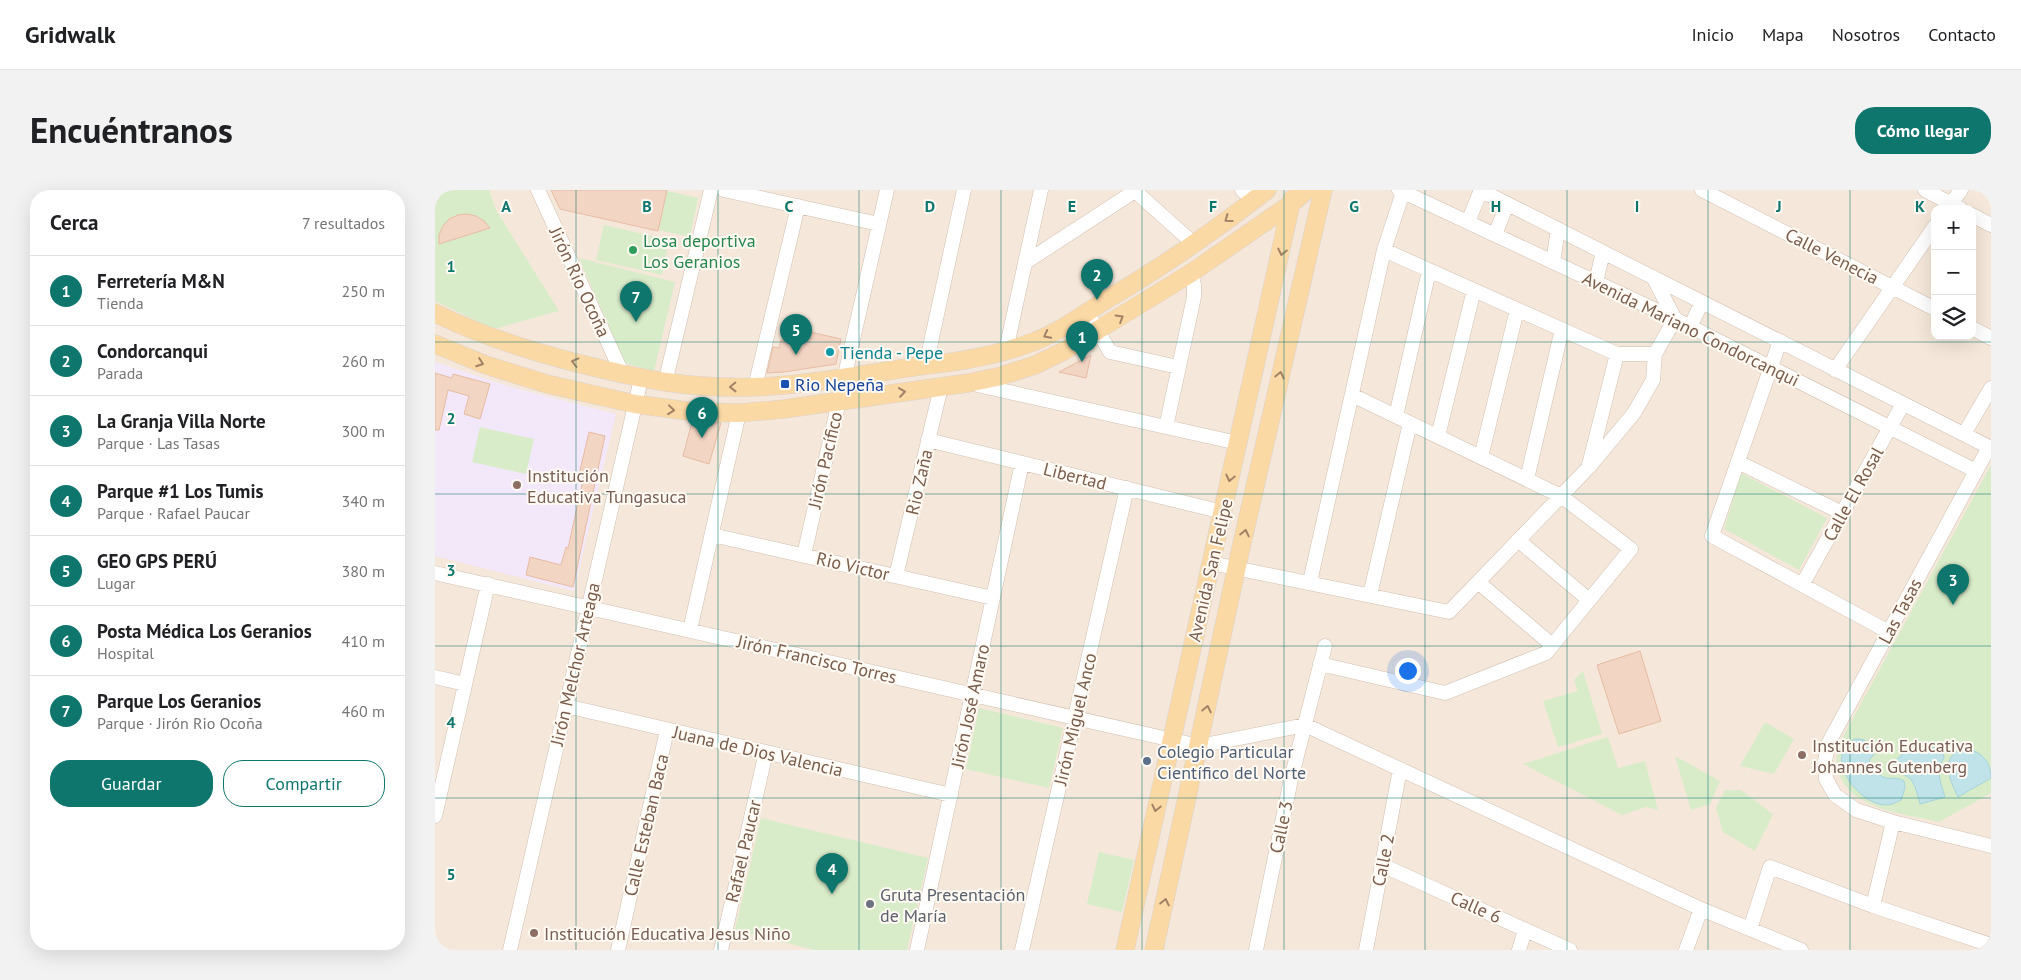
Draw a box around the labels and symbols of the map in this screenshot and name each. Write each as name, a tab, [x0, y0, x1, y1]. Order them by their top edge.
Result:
text: A	[501, 196, 511, 216]
text: B	[642, 196, 652, 216]
text: C	[785, 196, 794, 216]
text: D	[925, 196, 935, 216]
text: E	[1068, 196, 1076, 216]
text: F	[1209, 196, 1217, 216]
text: G	[1349, 196, 1359, 216]
text: H	[1491, 196, 1501, 216]
text: I	[1635, 196, 1639, 216]
text: J	[1775, 196, 1782, 216]
text: K	[1915, 196, 1925, 216]
one-way arrow	[1225, 214, 1234, 222]
street label: Jirón Rio Ocoña	[544, 222, 616, 341]
street label: Calle Venecia	[1781, 223, 1883, 289]
place label: Losa deportiva Los Geranios	[643, 229, 756, 273]
marker: Losa deportiva Los Geranios	[627, 244, 639, 256]
one-way arrow	[1277, 247, 1288, 256]
text: 1	[446, 256, 456, 276]
pin: 2	[1081, 259, 1113, 300]
street label: Avenida Mariano Condorcanqui	[1579, 266, 1803, 392]
pin: 7	[620, 281, 652, 322]
pin: 5	[780, 314, 812, 355]
one-way arrow	[1114, 315, 1123, 325]
pin: 1	[1066, 321, 1098, 362]
one-way arrow	[1043, 329, 1052, 339]
place label: Tienda - Pepe	[840, 341, 943, 364]
marker: Tienda - Pepe	[824, 346, 836, 358]
one-way arrow	[475, 357, 484, 367]
one-way arrow	[572, 358, 580, 368]
one-way arrow	[1275, 371, 1285, 379]
place label: Rio Nepeña	[795, 373, 884, 396]
marker: Rio Nepeña	[779, 378, 791, 390]
one-way arrow	[728, 382, 736, 392]
one-way arrow	[899, 387, 907, 398]
pin: 6	[686, 397, 718, 438]
one-way arrow	[668, 404, 676, 415]
text: 2	[446, 408, 456, 428]
street label: Jirón Pacífico	[802, 409, 847, 512]
street label: Calle El Rosal	[1818, 442, 1889, 545]
street label: Rio Zaña	[900, 447, 938, 517]
street label: Libertad	[1041, 457, 1109, 495]
place label: Institución Educativa Tungasuca	[527, 464, 686, 508]
one-way arrow	[1225, 474, 1236, 483]
marker: Institución Educativa Tungasuca	[511, 479, 523, 491]
street label: Avenida San Felipe	[1182, 496, 1238, 644]
one-way arrow	[1239, 529, 1250, 538]
street label: Rio Victor	[814, 546, 892, 586]
text: 3	[446, 560, 456, 580]
pin: 3	[1937, 564, 1969, 605]
street label: Las Tasas	[1873, 574, 1927, 648]
street label: Jirón Melchor Arteaga	[545, 580, 605, 749]
street label: Jirón Francisco Torres	[734, 629, 899, 689]
street label: Jirón José Amaro	[945, 642, 994, 771]
street label: Jirón Miguel Anco	[1048, 651, 1101, 788]
your location	[1395, 658, 1421, 684]
one-way arrow	[1201, 705, 1212, 714]
text: 4	[446, 712, 456, 732]
street label: Juana de Dios Valencia	[670, 720, 845, 782]
place label: Institución Educativa Johannes Gutenberg	[1811, 734, 1973, 778]
place label: Colegio Particular Científico del Norte	[1157, 740, 1306, 784]
marker: Institución Educativa Johannes Gutenberg	[1796, 749, 1808, 761]
street label: Calle Esteban Baca	[618, 752, 674, 898]
marker: Colegio Particular Científico del Norte	[1141, 755, 1153, 767]
street label: Rafael Paucar	[720, 797, 766, 905]
street label: Calle 3	[1264, 799, 1298, 855]
one-way arrow	[1152, 803, 1162, 812]
street label: Calle 2	[1367, 832, 1399, 888]
pin: 4	[816, 853, 848, 894]
text: 5	[446, 864, 456, 884]
place label: Gruta Presentación de María	[880, 883, 1025, 927]
street label: Calle 6	[1447, 886, 1505, 928]
marker: Gruta Presentación de María	[864, 898, 876, 910]
one-way arrow	[1159, 898, 1170, 907]
place label: Institución Educativa Jesus Niño	[544, 922, 791, 945]
marker: Institución Educativa Jesus Niño	[528, 927, 540, 939]

